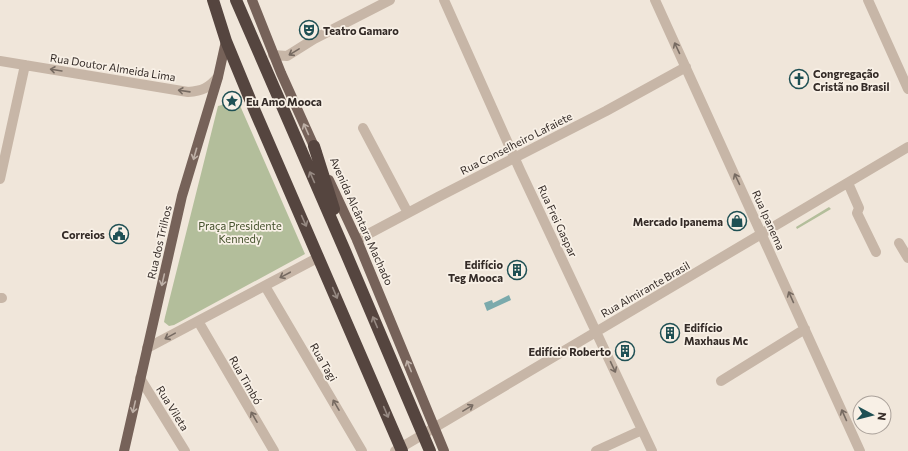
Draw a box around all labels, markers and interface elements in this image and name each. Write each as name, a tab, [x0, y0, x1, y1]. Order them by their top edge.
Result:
theatre icon: Teatro Gamaro	[298, 19, 320, 41]
place label: Teatro Gamaro	[323, 24, 399, 37]
one-way arrow	[673, 42, 680, 54]
one-way arrow	[288, 48, 300, 56]
street label: Rua Doutor Almeida Lima	[49, 51, 177, 83]
one-way arrow	[50, 66, 63, 74]
place label: Congregação Cristã no Brasil	[813, 67, 889, 93]
church icon: Congregação Cristã no Brasil	[788, 68, 810, 90]
one-way arrow	[178, 87, 191, 95]
place icon: Eu Amo Mooca	[221, 90, 243, 112]
place label: Eu Amo Mooca	[246, 95, 322, 108]
street label: Rua Conselheiro Lafaiete	[458, 109, 574, 177]
one-way arrow	[302, 123, 309, 135]
one-way arrow	[191, 147, 198, 160]
street label: Avenida Alcântara Machado	[328, 155, 396, 287]
one-way arrow	[308, 171, 315, 183]
one-way arrow	[733, 173, 740, 185]
street label: Rua Frei Gaspar	[536, 183, 581, 260]
street label: Rua Ipanema	[750, 188, 788, 252]
street label: Rua dos Trilhos	[144, 204, 174, 280]
shop icon: Mercado Ipanema	[726, 210, 748, 232]
one-way arrow	[300, 215, 308, 227]
place label: Mercado Ipanema	[633, 215, 723, 228]
park label: Praça Presidente Kennedy	[198, 219, 282, 245]
public building icon: Correios	[108, 223, 130, 245]
place label: Correios	[62, 228, 105, 241]
place label: Edifício Teg Mooca	[448, 258, 503, 284]
street label: Rua Almirante Brasil	[598, 258, 692, 320]
building icon: Edifício Teg Mooca	[506, 259, 528, 281]
one-way arrow	[279, 272, 291, 280]
one-way arrow	[159, 273, 166, 286]
one-way arrow	[331, 286, 339, 298]
one-way arrow	[787, 291, 794, 303]
one-way arrow	[371, 316, 378, 328]
place label: Edifício Maxhaus Mc	[684, 321, 748, 347]
building icon: Edifício Maxhaus Mc	[659, 322, 681, 344]
one-way arrow	[164, 333, 176, 341]
building icon: Edifício Roberto	[614, 340, 636, 362]
street label: Rua Tagi	[308, 341, 340, 384]
place label: Edifício Roberto	[529, 345, 611, 358]
street label: Rua Timbó	[227, 353, 265, 407]
one-way arrow	[405, 360, 412, 372]
one-way arrow	[610, 361, 617, 373]
street label: Rua Vileta	[154, 383, 192, 433]
north arrow	[852, 395, 892, 435]
one-way arrow	[331, 399, 339, 411]
one-way arrow	[129, 400, 137, 413]
one-way arrow	[462, 403, 474, 411]
one-way arrow	[383, 406, 390, 418]
one-way arrow	[840, 410, 847, 422]
one-way arrow	[250, 411, 258, 423]
text: N	[875, 411, 889, 421]

